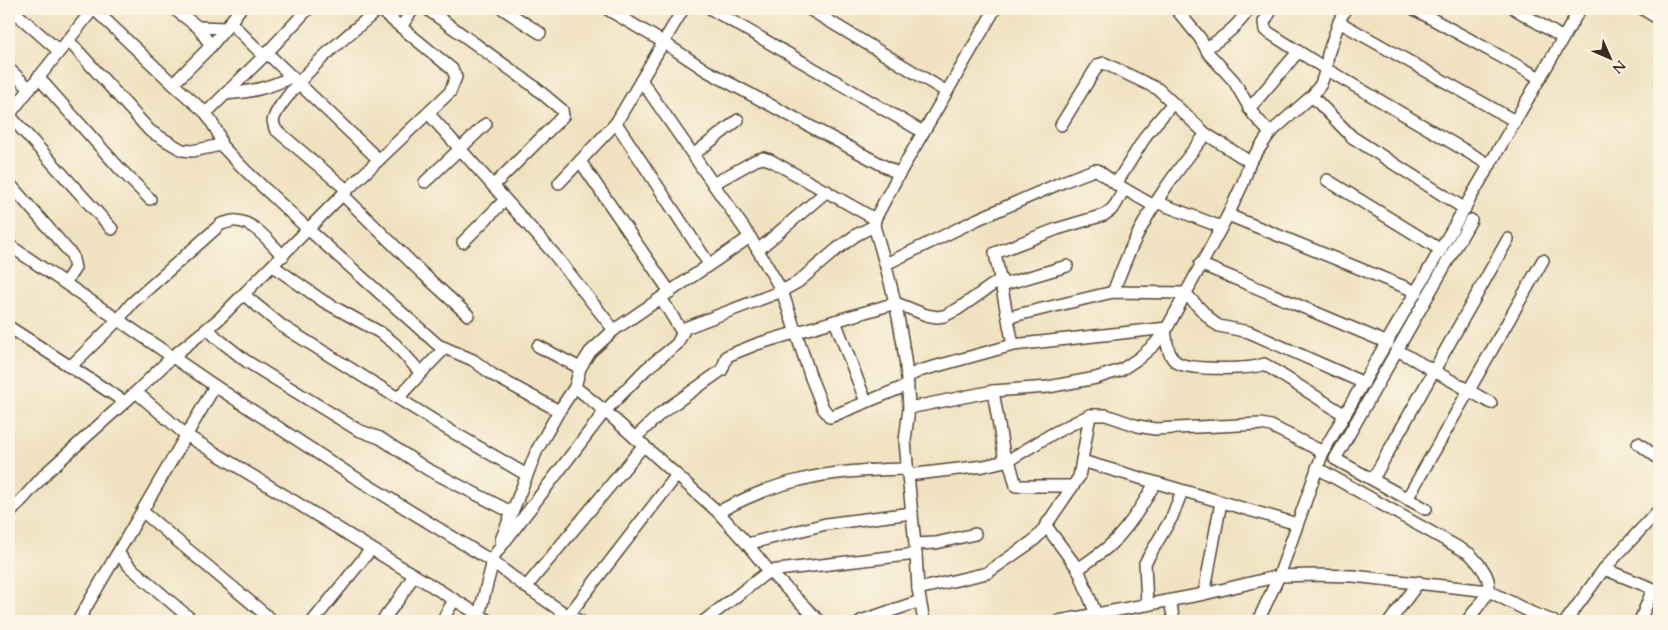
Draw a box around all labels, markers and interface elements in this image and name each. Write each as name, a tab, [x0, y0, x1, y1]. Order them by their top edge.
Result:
north arrow	[1586, 32, 1636, 82]
text: N	[1608, 56, 1630, 78]

